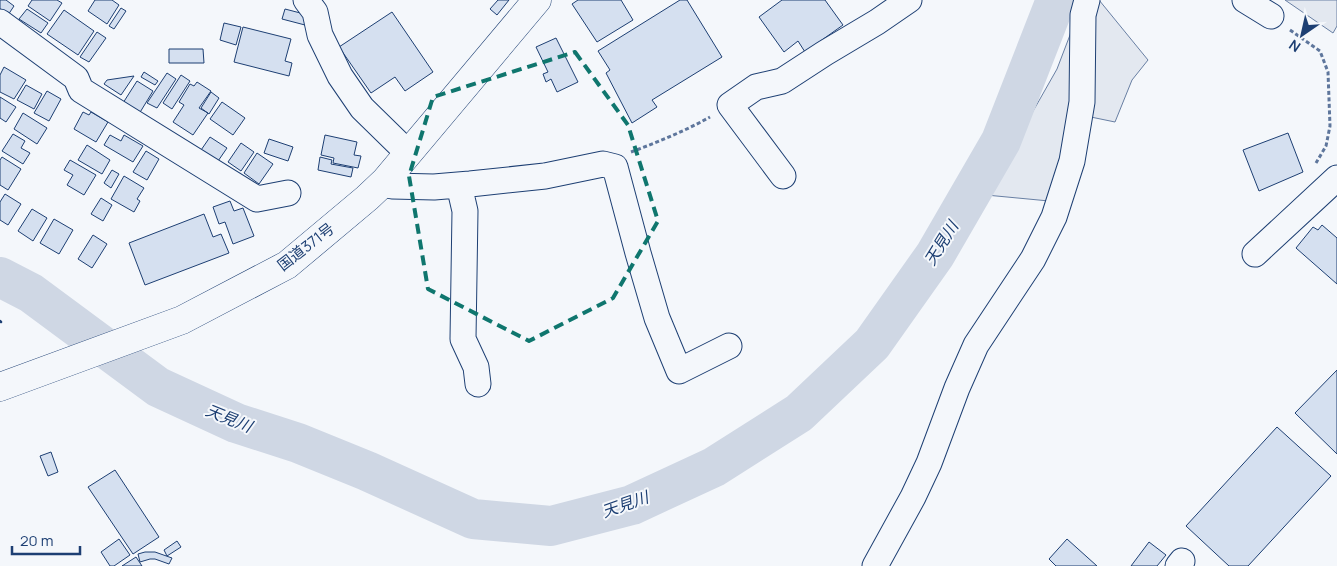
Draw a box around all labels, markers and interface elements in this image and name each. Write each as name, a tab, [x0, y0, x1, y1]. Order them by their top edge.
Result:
north arrow	[1277, 10, 1327, 60]
text: N	[1285, 36, 1304, 57]
water label: 天見川	[919, 215, 964, 269]
street label: 国道371号	[273, 218, 338, 275]
water label: 天見川	[203, 399, 257, 438]
water label: 天見川	[599, 485, 653, 522]
scale bar	[12, 524, 80, 556]
text: 20 m	[20, 530, 53, 551]

